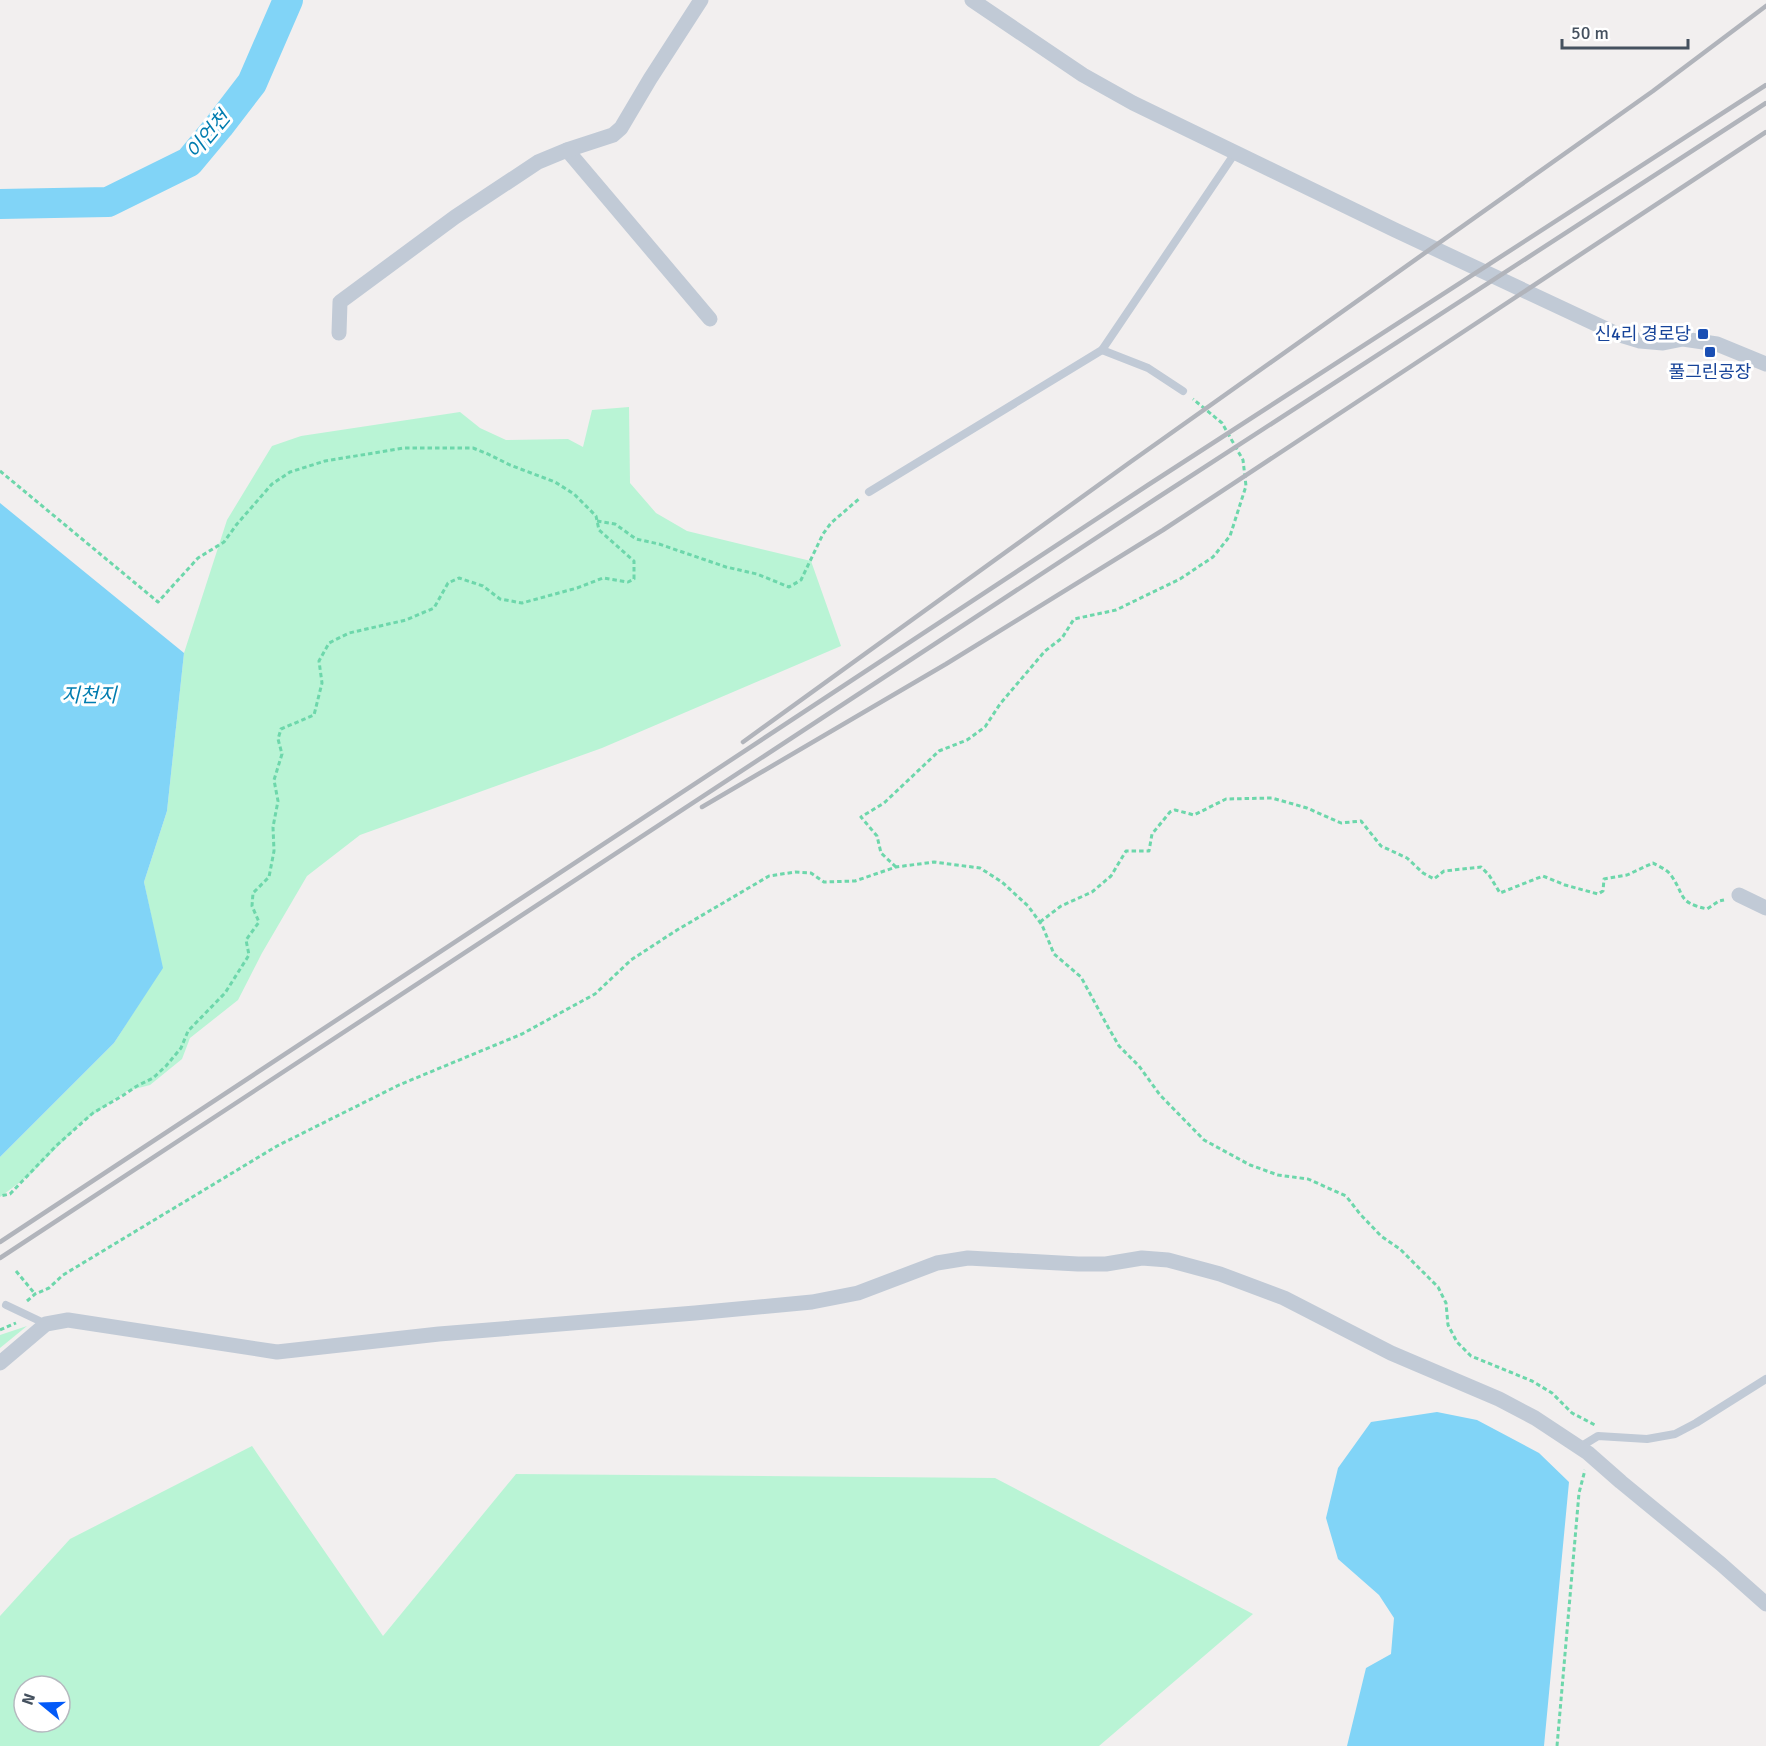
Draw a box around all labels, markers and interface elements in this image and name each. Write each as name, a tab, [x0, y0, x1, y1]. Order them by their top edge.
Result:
scale bar	[1562, 12, 1688, 50]
text: 50 m	[1571, 22, 1609, 44]
water label: 이언천	[181, 104, 237, 164]
place label: 신4리 경로당	[1595, 323, 1691, 345]
marker: 신4리 경로당	[1696, 327, 1710, 341]
marker: 풀그린공장	[1703, 345, 1717, 359]
place label: 풀그린공장	[1669, 361, 1751, 383]
water label: 지천지	[61, 683, 118, 708]
north arrow	[12, 1674, 72, 1734]
text: N	[17, 1691, 40, 1708]

